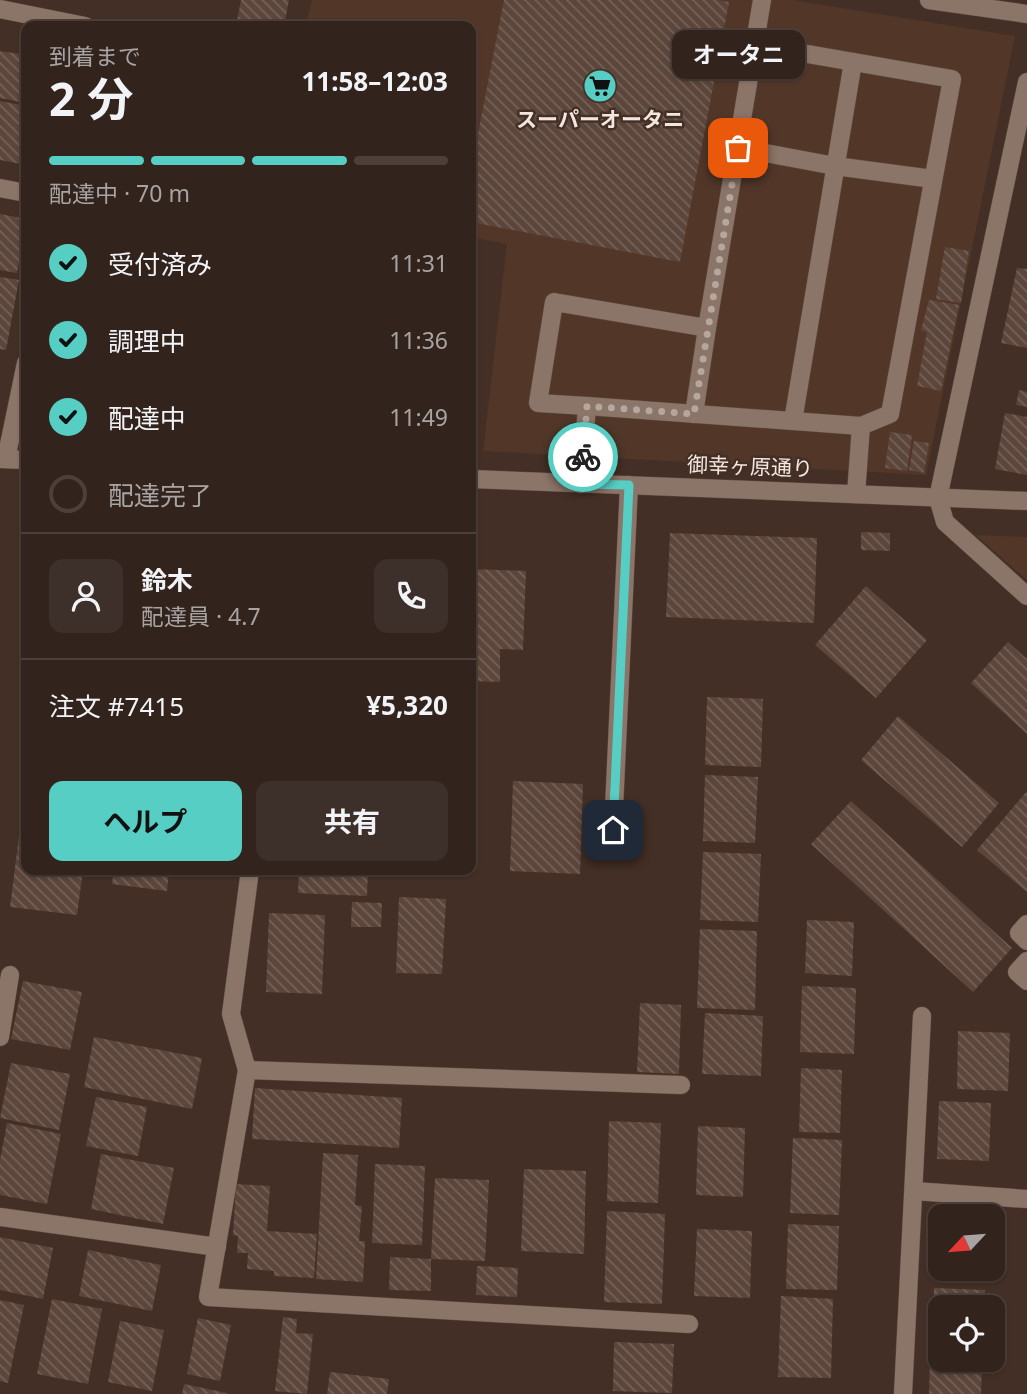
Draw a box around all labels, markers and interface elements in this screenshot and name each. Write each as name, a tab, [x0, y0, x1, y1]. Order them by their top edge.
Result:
callout: オータニ	[672, 29, 804, 78]
text: オータニ	[693, 38, 785, 70]
text: 到着まで	[49, 40, 141, 72]
text: 11:58–12:03	[301, 63, 448, 99]
text: 2 分	[49, 67, 133, 129]
supermarket icon: スーパーオータニ	[581, 67, 619, 105]
place label: スーパーオータニ	[516, 105, 684, 133]
pin	[708, 118, 768, 178]
icon: bag	[719, 129, 757, 167]
text: 配達中 · 70 m	[49, 177, 190, 209]
icon: check	[49, 244, 87, 282]
text: 受付済み	[108, 246, 212, 282]
text: 11:31	[389, 247, 448, 279]
icon: check	[49, 321, 87, 359]
text: 調理中	[108, 323, 186, 359]
text: 11:36	[389, 324, 448, 356]
icon: check	[49, 398, 87, 436]
text: 配達中	[108, 400, 186, 436]
text: 11:49	[389, 401, 448, 433]
courier	[548, 422, 618, 492]
icon: bike	[564, 438, 602, 476]
street label: 御幸ヶ原通り	[687, 450, 813, 482]
text: 配達完了	[108, 477, 212, 513]
button: person	[49, 559, 123, 633]
button: phone	[374, 559, 448, 633]
text: 鈴木	[141, 562, 193, 598]
text: 配達員 · 4.7	[141, 600, 261, 632]
text: ¥5,320	[366, 687, 448, 723]
text: 注文 #7415	[49, 688, 184, 724]
button: ヘルプ	[49, 781, 242, 861]
button: 共有	[256, 781, 448, 861]
pin	[583, 800, 643, 860]
icon: home	[594, 811, 632, 849]
north arrow	[928, 1204, 1004, 1281]
map controls	[928, 1204, 1005, 1372]
button: locate	[928, 1295, 1005, 1372]

